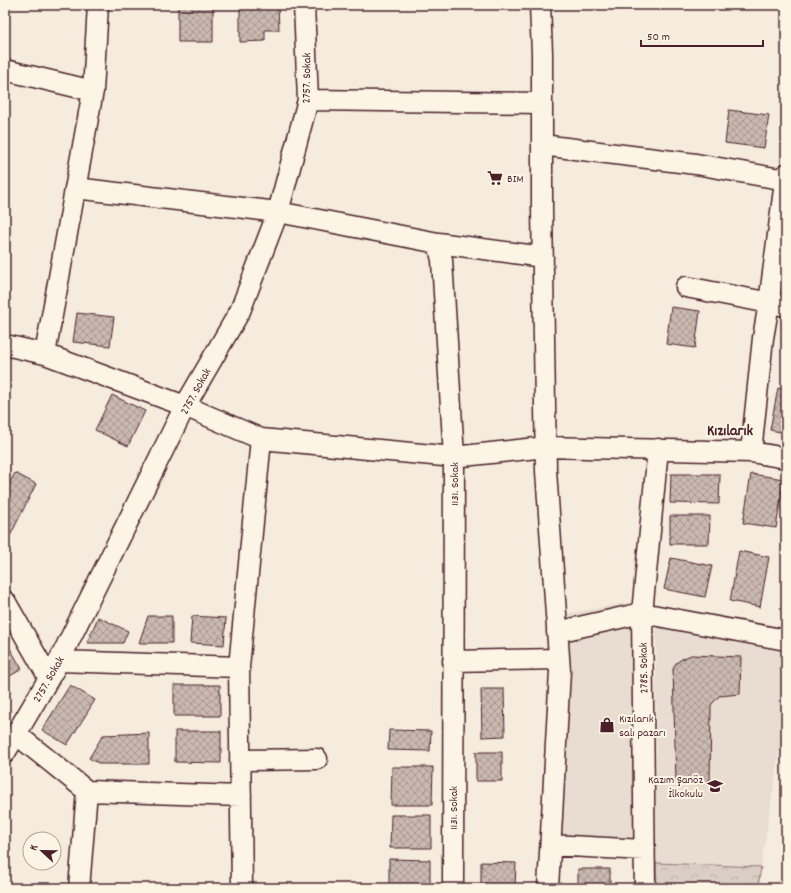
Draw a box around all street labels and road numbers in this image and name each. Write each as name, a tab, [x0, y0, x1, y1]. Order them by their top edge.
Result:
street label: 2757. Sokak	[299, 52, 316, 104]
street label: 2757. Sokak	[177, 365, 216, 418]
street label: 1131. Sokak	[447, 462, 464, 506]
street label: 2785. Sokak	[636, 642, 653, 694]
street label: 2757. Sokak	[29, 653, 69, 706]
street label: 1131. Sokak	[446, 786, 463, 830]

